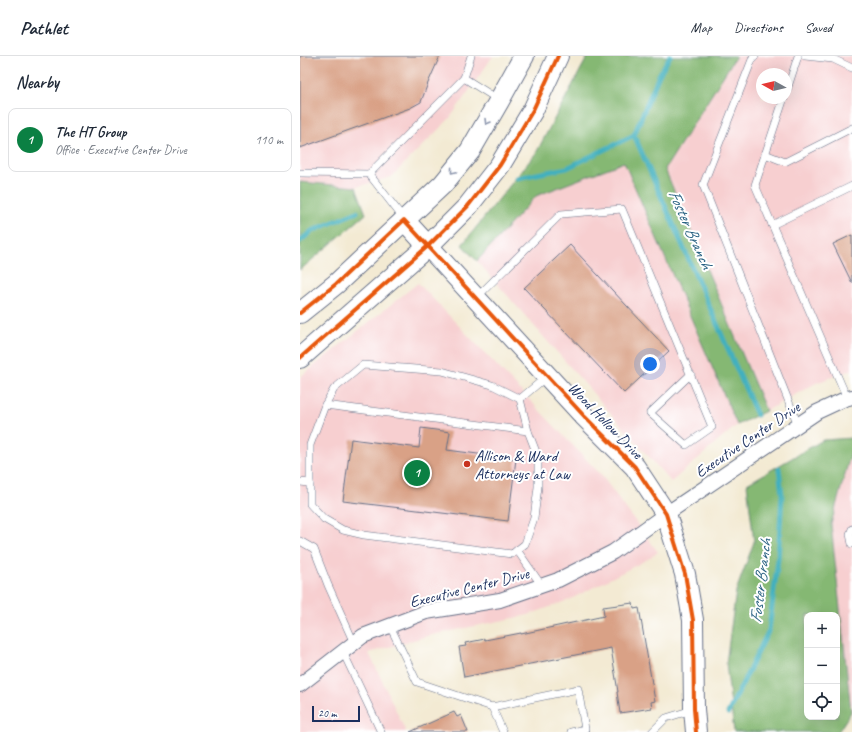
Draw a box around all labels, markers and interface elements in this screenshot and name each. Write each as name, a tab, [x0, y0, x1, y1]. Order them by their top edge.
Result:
text: Pathlet	[20, 16, 68, 40]
text: Map	[691, 19, 712, 36]
text: Directions	[734, 19, 783, 36]
text: Saved	[805, 19, 832, 36]
north arrow	[756, 68, 792, 104]
text: Nearby	[16, 72, 59, 93]
one-way arrow	[484, 118, 491, 125]
text: The HT Group	[55, 123, 126, 142]
text: 1	[27, 132, 33, 148]
text: 110 m	[255, 132, 283, 148]
text: Office · Executive Center Drive	[55, 142, 187, 158]
one-way arrow	[450, 166, 457, 174]
water label: Foster Branch	[664, 186, 718, 273]
your location	[640, 354, 660, 374]
street label: Wood Hollow Drive	[564, 378, 648, 465]
street label: Executive Center Drive	[691, 396, 805, 482]
place label: Allison & Ward Attorneys at Law	[475, 446, 572, 484]
pin: 1	[404, 458, 430, 488]
marker: Allison & Ward Attorneys at Law	[462, 459, 472, 469]
water label: Foster Branch	[745, 537, 776, 624]
street label: Executive Center Drive	[408, 563, 533, 612]
map controls	[804, 612, 840, 720]
button: +	[804, 612, 840, 648]
button: −	[804, 648, 840, 684]
button: locate	[804, 684, 840, 720]
scale bar	[312, 704, 360, 723]
text: 20 m	[318, 706, 337, 720]

